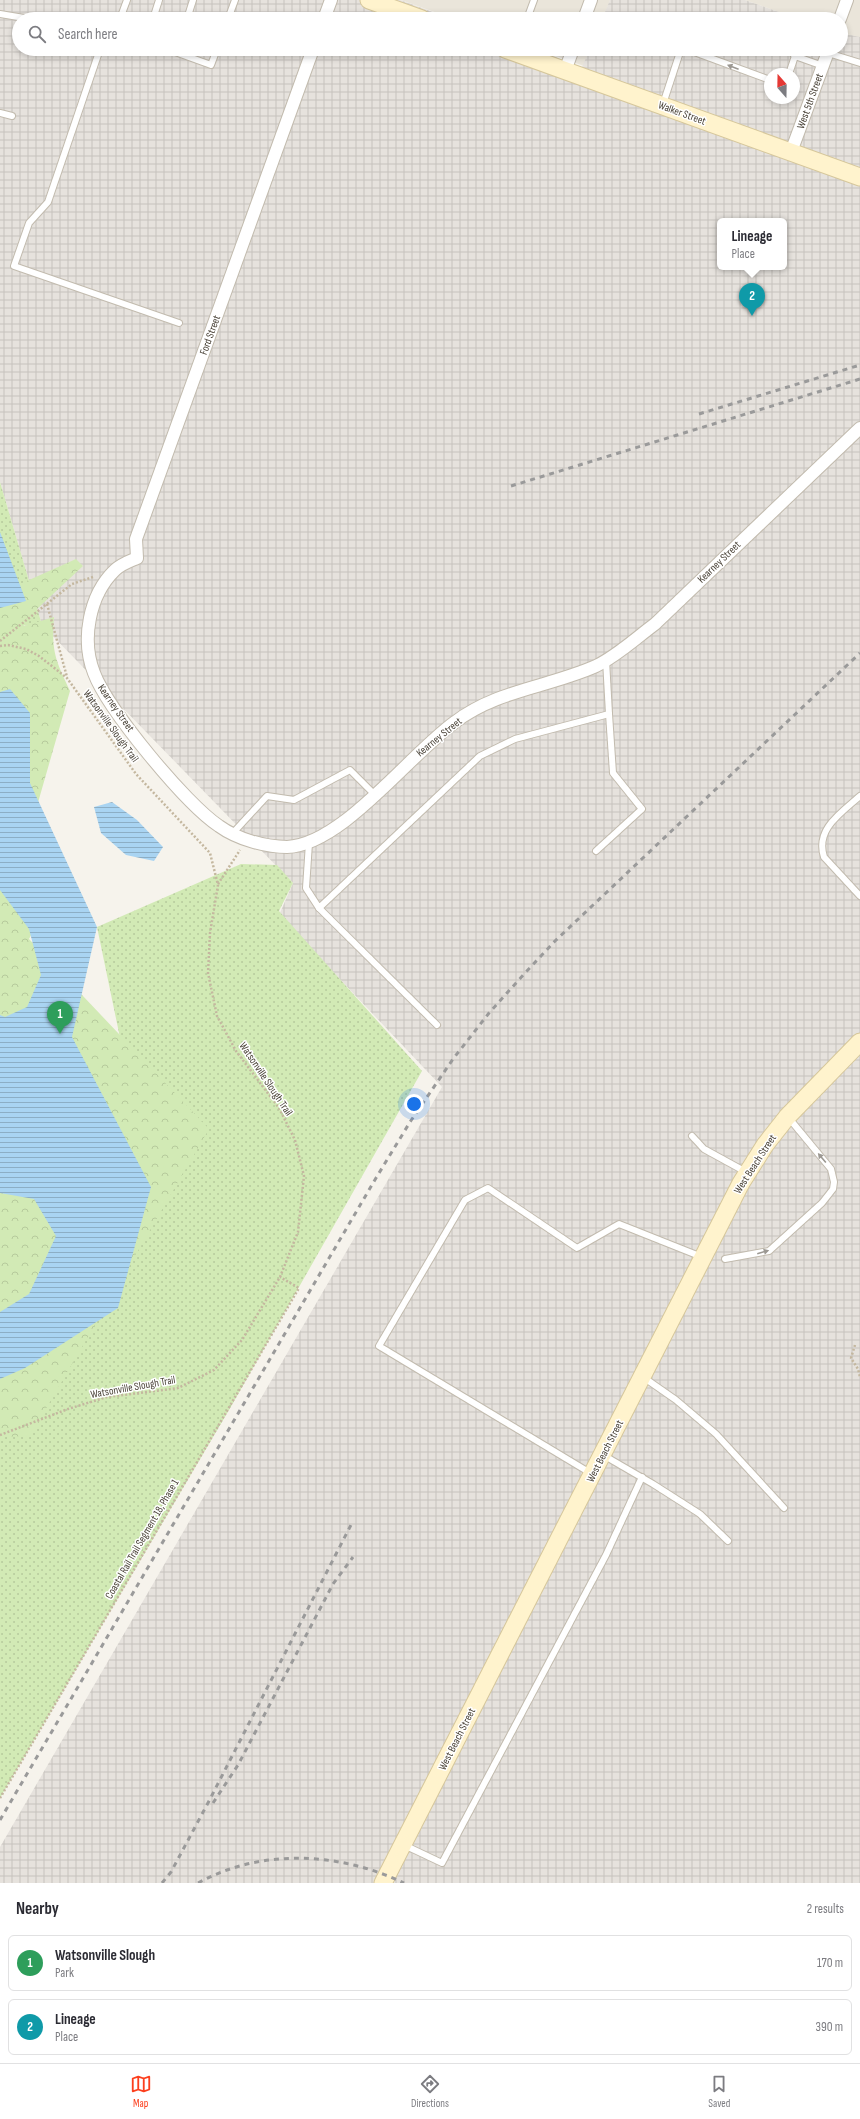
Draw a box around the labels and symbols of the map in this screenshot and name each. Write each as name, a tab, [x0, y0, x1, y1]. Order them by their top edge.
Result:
one-way arrow	[727, 63, 739, 69]
north arrow	[764, 68, 800, 104]
street label: West 5th Street	[794, 71, 826, 130]
street label: Walker Street	[656, 98, 708, 128]
pin: 2	[739, 283, 765, 316]
street label: Ford Street	[197, 313, 223, 357]
street label: Kearney Street	[695, 538, 744, 586]
street label: Kearney Street	[95, 682, 137, 735]
street label: Watsonville Slough Trail	[81, 687, 141, 765]
street label: Kearney Street	[414, 714, 465, 759]
pin: 1	[47, 1001, 73, 1034]
street label: Watsonville Slough Trail	[237, 1040, 295, 1118]
your location	[404, 1094, 424, 1114]
street label: West Beach Street	[731, 1131, 779, 1196]
one-way arrow	[817, 1153, 826, 1163]
one-way arrow	[757, 1249, 769, 1255]
street label: Watsonville Slough Trail	[90, 1373, 176, 1401]
street label: West Beach Street	[584, 1417, 627, 1484]
street label: Coastal Rail Trail Segment 18, Phase 1	[102, 1477, 182, 1601]
street label: West Beach Street	[436, 1705, 479, 1772]

